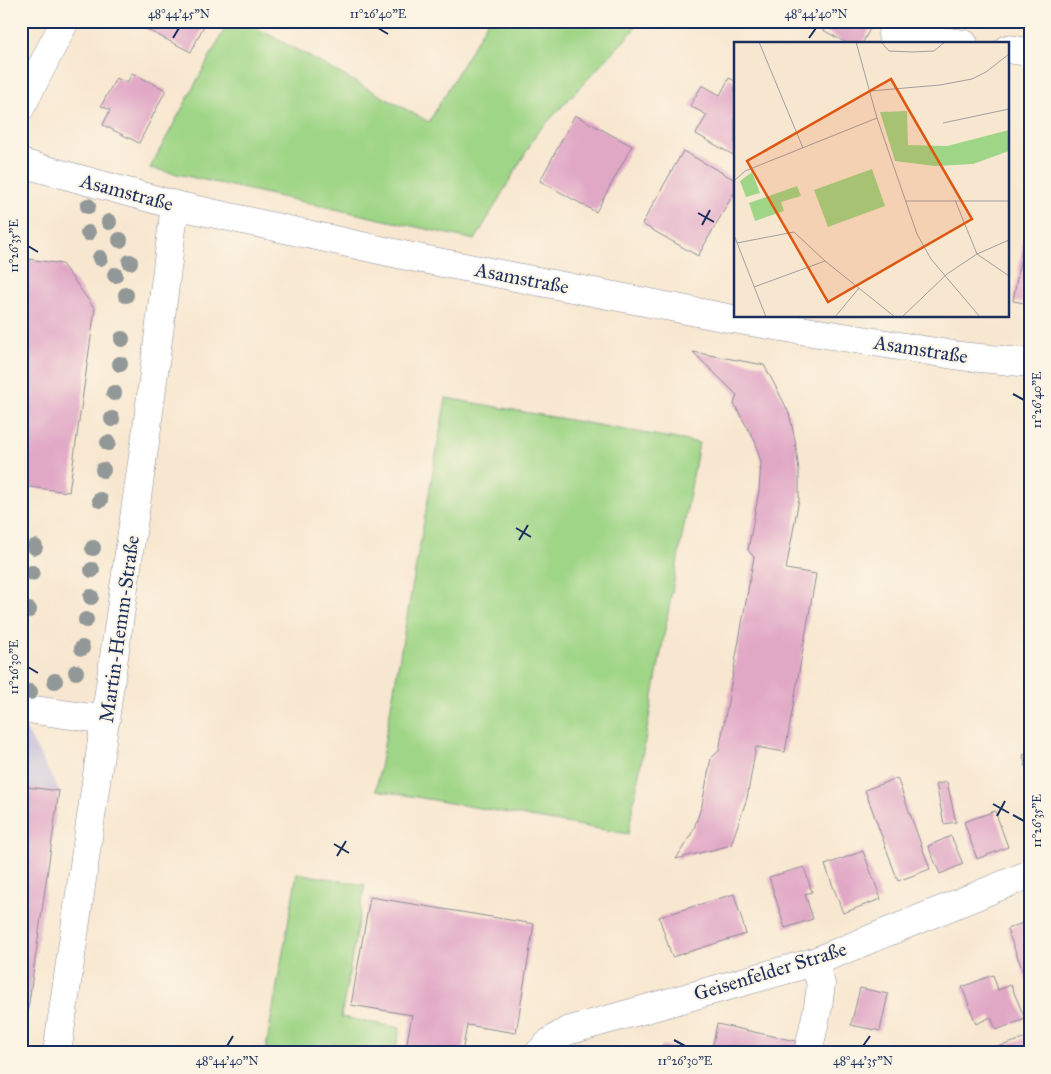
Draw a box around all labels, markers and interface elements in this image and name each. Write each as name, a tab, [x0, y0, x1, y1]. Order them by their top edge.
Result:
text: 48°44'45"N	[148, 7, 210, 21]
text: 11°26'40"E	[350, 7, 407, 21]
text: 48°44'40"N	[784, 7, 848, 21]
inset map	[734, 42, 1008, 318]
street label: Asamstraße	[77, 168, 176, 216]
text: 11°26'35"E	[7, 219, 21, 273]
street label: Asamstraße	[472, 257, 571, 299]
street label: Asamstraße	[871, 330, 970, 368]
text: 11°26'40"E	[1030, 371, 1044, 428]
street label: Martin-Hemm-Straße	[94, 534, 144, 724]
text: 11°26'30"E	[7, 639, 21, 694]
text: 11°26'35"E	[1030, 794, 1044, 848]
street label: Geisenfelder Straße	[691, 936, 849, 1006]
text: 48°44'40"N	[195, 1054, 259, 1068]
text: 11°26'30"E	[658, 1054, 713, 1068]
text: 48°44'35"N	[833, 1054, 893, 1068]

